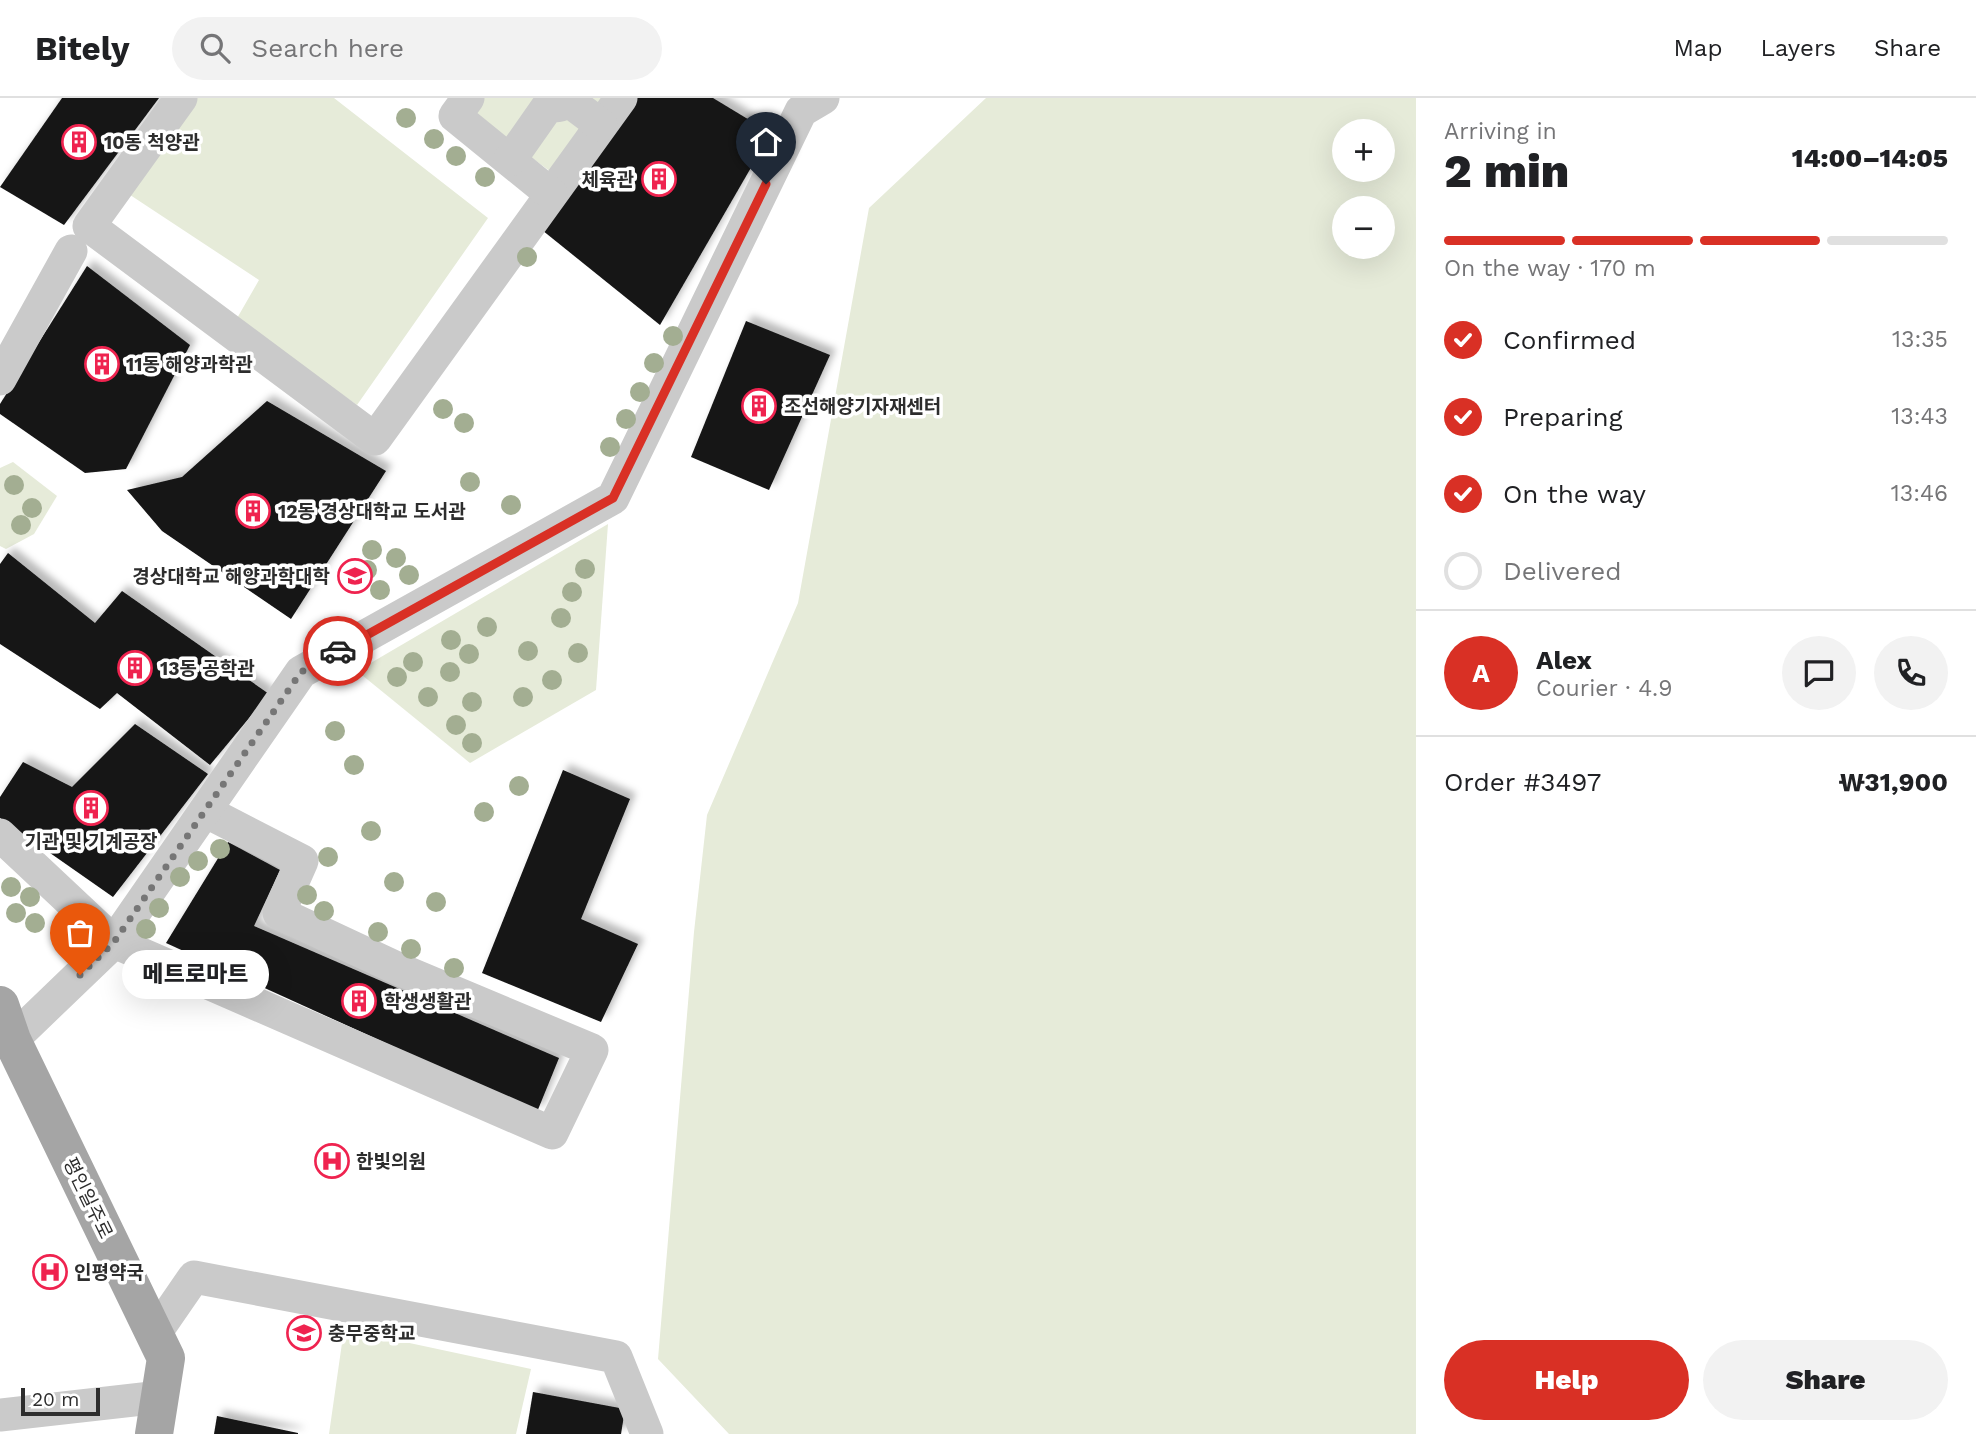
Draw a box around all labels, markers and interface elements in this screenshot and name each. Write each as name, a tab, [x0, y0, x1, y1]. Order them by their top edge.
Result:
search box	[172, 17, 662, 80]
text: Bitely	[35, 29, 130, 68]
icon: search	[196, 29, 234, 67]
text: Search here	[252, 33, 404, 63]
text: Map	[1674, 34, 1722, 62]
text: Layers	[1760, 34, 1836, 62]
text: Share	[1874, 34, 1941, 62]
pin	[736, 112, 796, 184]
text: Arriving in	[1444, 118, 1557, 145]
map controls	[1332, 119, 1395, 259]
button: +	[1332, 119, 1395, 182]
building icon: 10동 척양관	[60, 123, 98, 161]
icon: home	[747, 123, 785, 161]
place label: 10동 척양관	[104, 131, 200, 154]
text: 14:00–14:05	[1792, 143, 1948, 173]
text: 2 min	[1444, 144, 1569, 198]
building icon: 체육관	[640, 160, 678, 198]
place label: 체육관	[582, 168, 635, 191]
button: −	[1332, 196, 1395, 259]
text: On the way · 170 m	[1444, 255, 1656, 282]
icon: check	[1444, 321, 1482, 359]
text: Confirmed	[1503, 325, 1636, 355]
text: 13:35	[1892, 326, 1948, 353]
building icon: 11동 해양과학관	[83, 345, 121, 383]
place label: 11동 해양과학관	[126, 353, 253, 376]
building icon: 조선해양기자재센터	[740, 387, 778, 425]
place label: 조선해양기자재센터	[784, 395, 941, 418]
icon: check	[1444, 398, 1482, 436]
text: Preparing	[1503, 402, 1623, 432]
text: 13:43	[1891, 403, 1948, 430]
icon: check	[1444, 475, 1482, 513]
text: On the way	[1503, 479, 1646, 509]
text: 13:46	[1891, 480, 1948, 507]
building icon: 12동 경상대학교 도서관	[234, 492, 272, 530]
place label: 12동 경상대학교 도서관	[278, 500, 466, 523]
text: Delivered	[1503, 556, 1622, 586]
school or university icon: 경상대학교 해양과학대학	[336, 557, 374, 595]
place label: 경상대학교 해양과학대학	[132, 565, 330, 588]
courier	[303, 616, 373, 686]
icon: car	[319, 632, 357, 670]
button: chat	[1782, 636, 1856, 710]
button: phone	[1874, 636, 1948, 710]
text: Alex	[1536, 645, 1592, 675]
building icon: 13동 공학관	[116, 649, 154, 687]
place label: 13동 공학관	[160, 657, 255, 680]
text: A	[1472, 658, 1490, 688]
text: Courier · 4.9	[1536, 675, 1672, 702]
text: Order #3497	[1444, 767, 1601, 797]
text: ₩31,900	[1838, 767, 1948, 797]
building icon: 기관 및 기계공장	[72, 789, 110, 827]
place label: 기관 및 기계공장	[24, 830, 158, 853]
pin	[50, 903, 110, 975]
icon: bag	[61, 914, 99, 952]
callout: 메트로마트	[122, 950, 269, 1000]
text: 메트로마트	[143, 961, 248, 988]
building icon: 학생생활관	[340, 982, 378, 1020]
place label: 학생생활관	[384, 990, 472, 1013]
hospital icon: 한빛의원	[313, 1142, 351, 1180]
place label: 한빛의원	[356, 1150, 426, 1173]
street label: 평인일주로	[59, 1154, 117, 1242]
hospital icon: 인평약국	[31, 1253, 69, 1291]
place label: 인평약국	[74, 1261, 144, 1284]
school or university icon: 충무중학교	[285, 1314, 323, 1352]
place label: 충무중학교	[328, 1322, 415, 1345]
button: Help	[1444, 1340, 1689, 1420]
button: Share	[1703, 1340, 1948, 1420]
scale bar	[21, 1385, 100, 1417]
text: 20 m	[32, 1388, 79, 1411]

